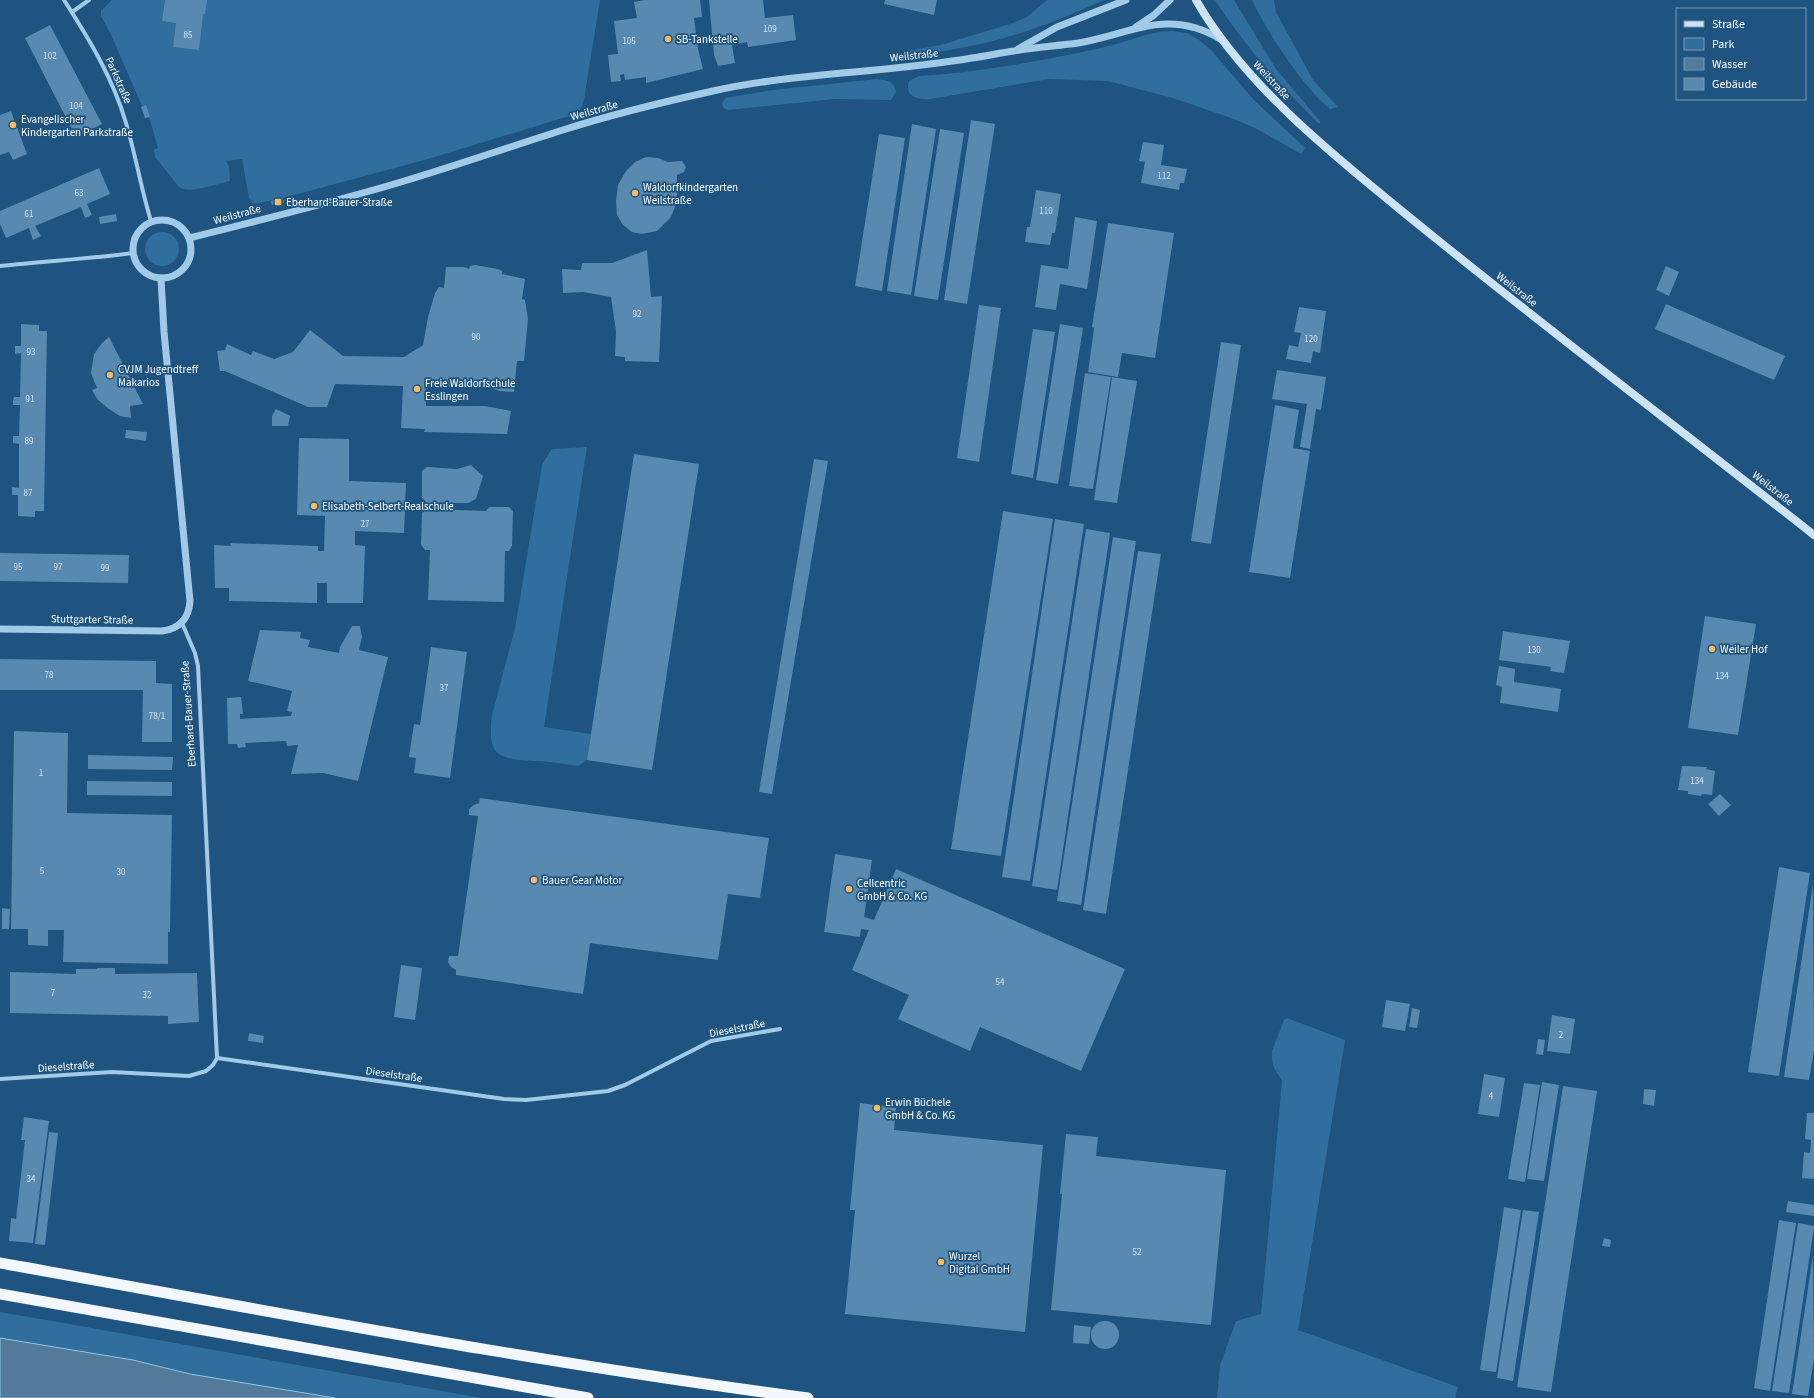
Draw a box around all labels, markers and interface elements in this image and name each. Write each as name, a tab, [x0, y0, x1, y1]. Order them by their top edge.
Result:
legend	[1676, 8, 1806, 100]
text: Straße	[1712, 16, 1745, 33]
house number: 109	[763, 23, 777, 36]
house number: 85	[184, 29, 193, 42]
place label: SB-Tankstelle	[676, 32, 738, 47]
marker: SB-Tankstelle	[663, 34, 673, 44]
house number: 105	[622, 35, 636, 48]
text: Park	[1712, 36, 1734, 53]
street label: Weilstraße	[889, 45, 940, 65]
house number: 102	[43, 50, 57, 63]
street label: Parkstraße	[102, 55, 136, 106]
text: Wasser	[1712, 56, 1748, 73]
street label: Weilstraße	[1250, 57, 1294, 104]
text: Gebäude	[1712, 76, 1757, 93]
street label: Weilstraße	[569, 96, 620, 124]
house number: 104	[69, 100, 83, 113]
place label: Evangelischer Kindergarten Parkstraße	[21, 112, 133, 140]
marker: Evangelischer Kindergarten Parkstraße	[8, 120, 18, 130]
house number: 112	[1157, 170, 1171, 183]
place label: Waldorfkindergarten Weilstraße	[643, 180, 738, 208]
house number: 63	[75, 187, 84, 200]
marker: Waldorfkindergarten Weilstraße	[630, 188, 640, 198]
place label: Eberhard-Bauer-Straße	[286, 195, 393, 210]
marker: Eberhard-Bauer-Straße	[273, 197, 283, 207]
street label: Weilstraße	[212, 201, 263, 228]
house number: 110	[1039, 205, 1053, 218]
house number: 61	[25, 208, 33, 221]
street label: Weilstraße	[1493, 269, 1541, 311]
house number: 92	[633, 308, 642, 321]
house number: 90	[472, 331, 481, 344]
house number: 120	[1304, 333, 1318, 346]
house number: 93	[27, 346, 36, 359]
place label: CVJM Jugendtreff Makarios	[118, 362, 199, 390]
marker: CVJM Jugendtreff Makarios	[105, 370, 115, 380]
place label: Freie Waldorfschule Esslingen	[425, 376, 516, 404]
marker: Freie Waldorfschule Esslingen	[412, 384, 422, 394]
house number: 91	[26, 393, 34, 406]
house number: 89	[25, 435, 34, 448]
street label: Weilstraße	[1749, 468, 1797, 510]
house number: 87	[24, 487, 33, 500]
place label: Elisabeth-Selbert-Realschule	[322, 499, 454, 514]
marker: Elisabeth-Selbert-Realschule	[309, 501, 319, 511]
house number: 27	[361, 518, 370, 531]
house number: 95	[14, 561, 23, 574]
house number: 97	[54, 561, 63, 574]
house number: 99	[101, 562, 110, 575]
street label: Stuttgarter Straße	[51, 611, 134, 628]
place label: Weiler Hof	[1720, 642, 1768, 657]
house number: 130	[1527, 644, 1541, 657]
marker: Weiler Hof	[1707, 644, 1717, 654]
street label: Eberhard-Bauer-Straße	[177, 660, 200, 768]
house number: 78	[45, 669, 54, 682]
house number: 134	[1715, 670, 1729, 683]
house number: 37	[440, 682, 449, 695]
house number: 78/1	[149, 710, 165, 723]
house number: 1	[39, 767, 43, 780]
house number: 134	[1690, 775, 1704, 788]
house number: 5	[40, 865, 45, 878]
house number: 30	[117, 866, 126, 879]
place label: Bauer Gear Motor	[542, 873, 622, 888]
marker: Bauer Gear Motor	[529, 875, 539, 885]
place label: Cellcentric GmbH & Co. KG	[857, 876, 927, 904]
marker: Cellcentric GmbH & Co. KG	[844, 884, 854, 894]
house number: 54	[996, 976, 1005, 989]
house number: 7	[51, 987, 56, 1000]
house number: 32	[143, 989, 152, 1002]
street label: Dieselstraße	[708, 1016, 767, 1041]
house number: 2	[1559, 1029, 1564, 1042]
street label: Dieselstraße	[37, 1057, 95, 1076]
street label: Dieselstraße	[365, 1063, 424, 1086]
house number: 4	[1489, 1090, 1494, 1103]
place label: Erwin Büchele GmbH & Co. KG	[885, 1095, 955, 1123]
marker: Erwin Büchele GmbH & Co. KG	[872, 1103, 882, 1113]
house number: 34	[27, 1173, 36, 1186]
house number: 52	[1133, 1246, 1142, 1259]
place label: Wurzel Digital GmbH	[949, 1249, 1010, 1277]
marker: Wurzel Digital GmbH	[936, 1257, 946, 1267]

